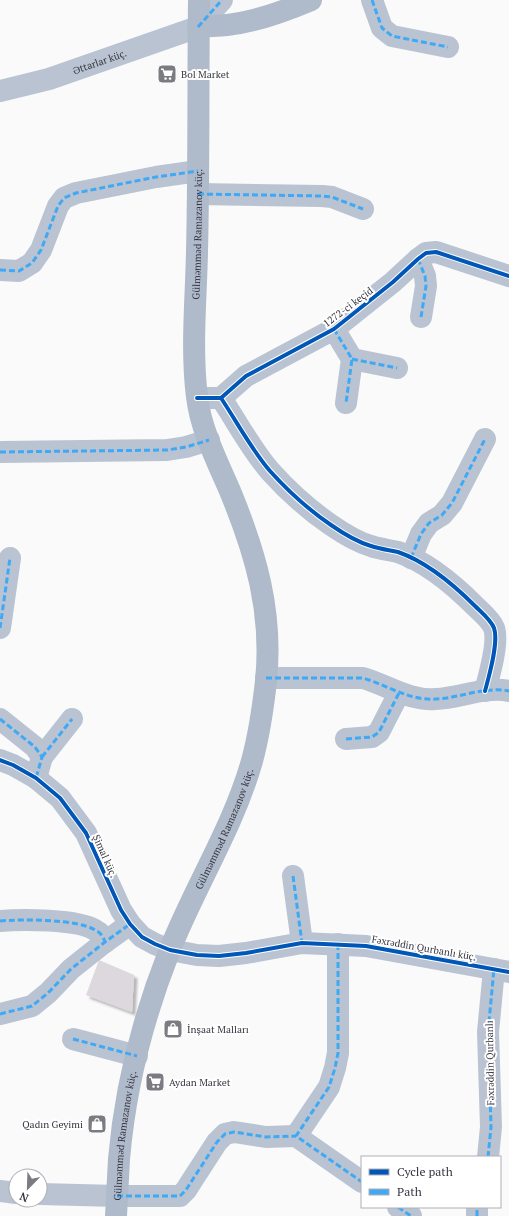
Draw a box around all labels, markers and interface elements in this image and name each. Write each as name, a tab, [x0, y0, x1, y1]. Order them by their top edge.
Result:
street label: Əttarlar küç.	[71, 46, 128, 77]
supermarket icon: Bol Market	[156, 63, 178, 85]
place label: Bol Market	[181, 68, 230, 81]
street label: Gülməmməd Ramazanov küç.	[189, 169, 205, 300]
street label: 1272-ci keçid	[321, 284, 376, 330]
street label: Gülməmməd Ramazanov küç.	[192, 766, 256, 891]
street label: Şimal küç.	[90, 832, 120, 880]
street label: Fəxrəddin Qurbanlı küç.	[371, 932, 478, 964]
shop icon: İnşaat Malları	[162, 1018, 184, 1040]
street label: Fəxrəddin Qurbanlı	[483, 1020, 497, 1106]
place label: İnşaat Malları	[187, 1023, 249, 1036]
street label: Gülməmməd Ramazanov küç.	[110, 1069, 139, 1201]
supermarket icon: Aydan Market	[144, 1071, 166, 1093]
place label: Aydan Market	[169, 1076, 231, 1089]
shop icon: Qadın Geyimi	[86, 1113, 108, 1135]
place label: Qadın Geyimi	[22, 1118, 83, 1131]
legend	[361, 1156, 501, 1208]
text: Cycle path	[397, 1164, 453, 1179]
north arrow	[8, 1168, 48, 1208]
text: Path	[397, 1184, 422, 1199]
text: N	[17, 1189, 31, 1205]

